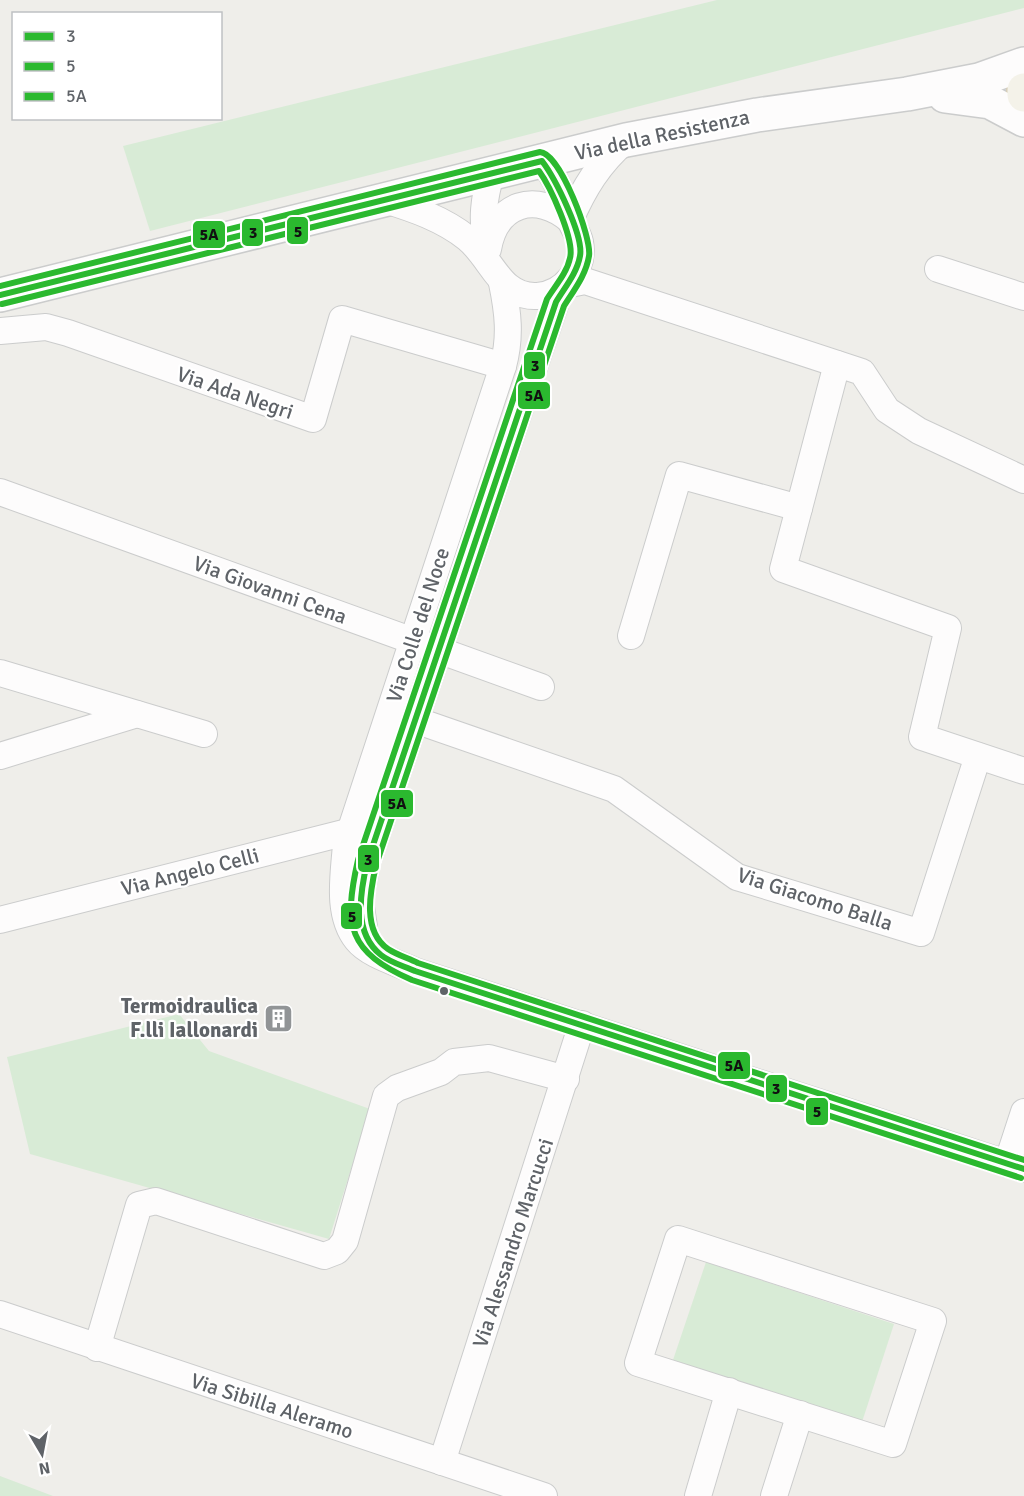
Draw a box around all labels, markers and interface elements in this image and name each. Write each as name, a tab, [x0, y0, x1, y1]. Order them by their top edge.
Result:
legend	[12, 12, 222, 120]
text: 3	[66, 25, 76, 47]
text: 5	[66, 55, 76, 77]
text: 5A	[66, 85, 87, 107]
street label: Via della Resistenza	[572, 104, 752, 166]
line badge: 5	[286, 216, 309, 245]
line badge: 3	[241, 218, 264, 247]
line badge: 5A	[192, 220, 226, 249]
text: 5	[294, 222, 302, 242]
text: 3	[249, 223, 257, 243]
text: 5A	[200, 225, 219, 245]
line badge: 3	[523, 351, 546, 380]
text: 3	[531, 356, 539, 376]
street label: Via Ada Negri	[173, 361, 297, 425]
line badge: 5A	[517, 381, 551, 410]
text: 5A	[525, 386, 544, 406]
street label: Via Colle del Noce	[381, 544, 455, 706]
street label: Via Giovanni Cena	[190, 550, 350, 630]
line badge: 5A	[380, 789, 414, 818]
text: 5A	[388, 794, 407, 814]
street label: Via Angelo Celli	[118, 842, 262, 902]
line badge: 3	[357, 844, 380, 873]
text: 3	[364, 850, 372, 870]
street label: Via Giacomo Balla	[734, 862, 896, 936]
line badge: 5	[340, 902, 363, 930]
text: 5	[348, 907, 356, 927]
unlabelled marker	[438, 985, 450, 997]
place label: Termoidraulica F.lli Iallonardi	[121, 993, 258, 1043]
building icon: Termoidraulica F.lli Iallonardi	[263, 1002, 295, 1034]
line badge: 5A	[717, 1051, 751, 1080]
text: 5A	[725, 1056, 744, 1076]
line badge: 3	[765, 1074, 788, 1103]
text: 3	[772, 1079, 780, 1099]
line badge: 5	[805, 1097, 829, 1126]
text: 5	[813, 1102, 821, 1122]
street label: Via Alessandro Marcucci	[467, 1135, 559, 1351]
street label: Via Sibilla Aleramo	[187, 1367, 357, 1445]
north arrow	[12, 1424, 72, 1484]
text: N	[37, 1457, 52, 1479]

